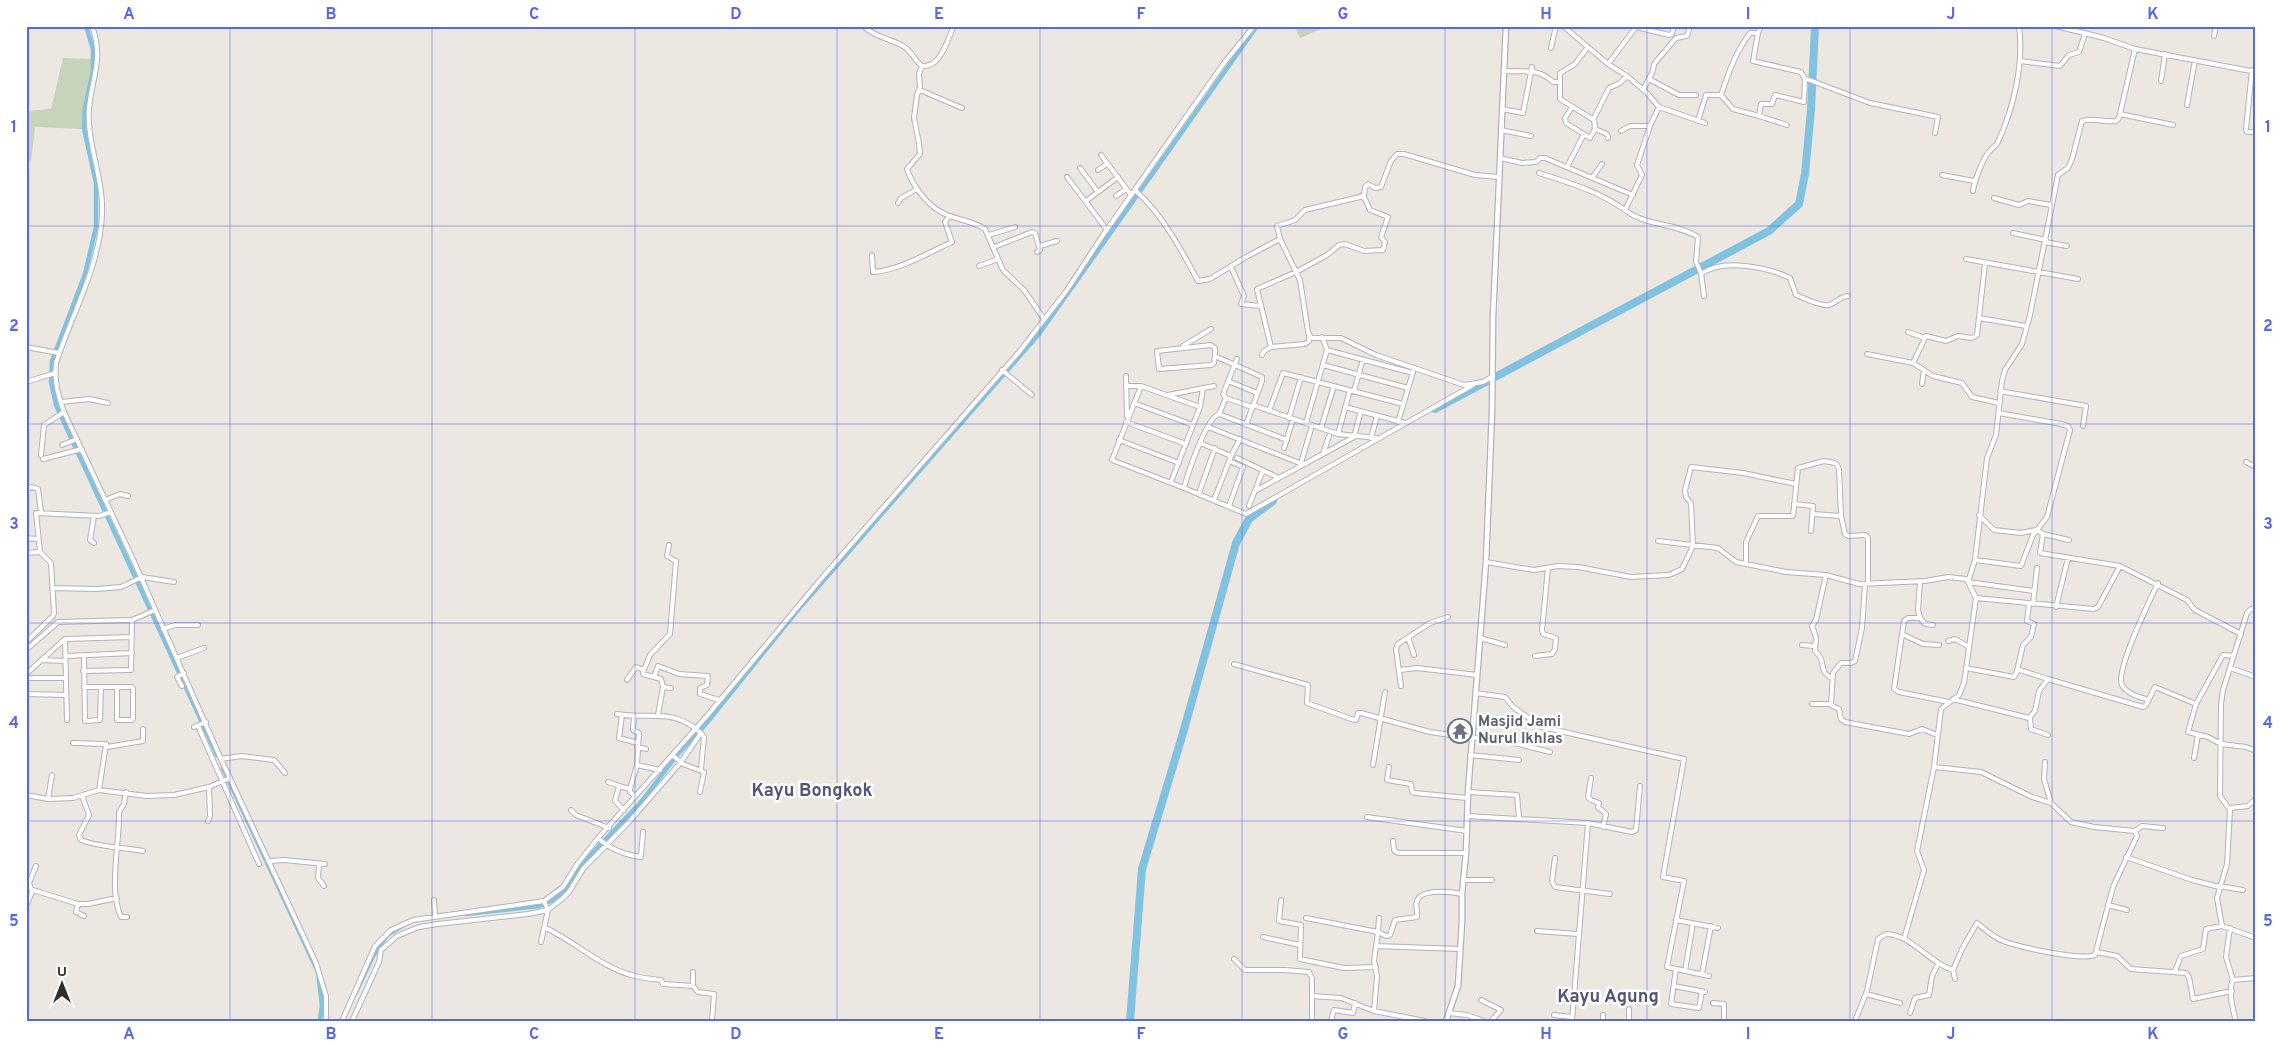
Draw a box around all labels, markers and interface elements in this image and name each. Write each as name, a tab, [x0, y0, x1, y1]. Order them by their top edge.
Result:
text: A	[123, 5, 135, 25]
text: B	[325, 5, 337, 25]
text: C	[529, 5, 539, 25]
text: D	[730, 5, 742, 25]
text: E	[934, 5, 944, 25]
text: F	[1136, 5, 1146, 25]
text: G	[1338, 5, 1348, 25]
text: H	[1540, 5, 1552, 25]
text: I	[1746, 5, 1750, 25]
text: J	[1947, 5, 1955, 25]
text: K	[2147, 5, 2159, 25]
text: 1	[11, 118, 17, 138]
text: 1	[2265, 118, 2271, 138]
text: 2	[9, 317, 19, 337]
text: 2	[2263, 317, 2273, 337]
text: 3	[9, 515, 19, 535]
text: 3	[2263, 515, 2273, 535]
place label: Masjid Jami Nurul Ikhlas	[1478, 713, 1563, 749]
text: 4	[9, 714, 19, 734]
text: 4	[2263, 714, 2273, 734]
temple icon: Masjid Jami Nurul Ikhlas	[1447, 718, 1473, 744]
district label: Kayu Bongkok	[751, 780, 873, 803]
text: 5	[9, 912, 19, 932]
text: 5	[2263, 912, 2273, 932]
north arrow	[38, 960, 88, 1010]
text: U	[57, 964, 67, 981]
district label: Kayu Agung	[1557, 986, 1659, 1009]
text: A	[123, 1025, 135, 1045]
text: B	[325, 1025, 337, 1045]
text: C	[529, 1025, 539, 1045]
text: D	[730, 1025, 742, 1045]
text: E	[934, 1025, 944, 1045]
text: F	[1136, 1025, 1146, 1045]
text: G	[1338, 1025, 1348, 1045]
text: H	[1540, 1025, 1552, 1045]
text: I	[1746, 1025, 1750, 1045]
text: J	[1947, 1025, 1955, 1045]
text: K	[2147, 1025, 2159, 1045]

